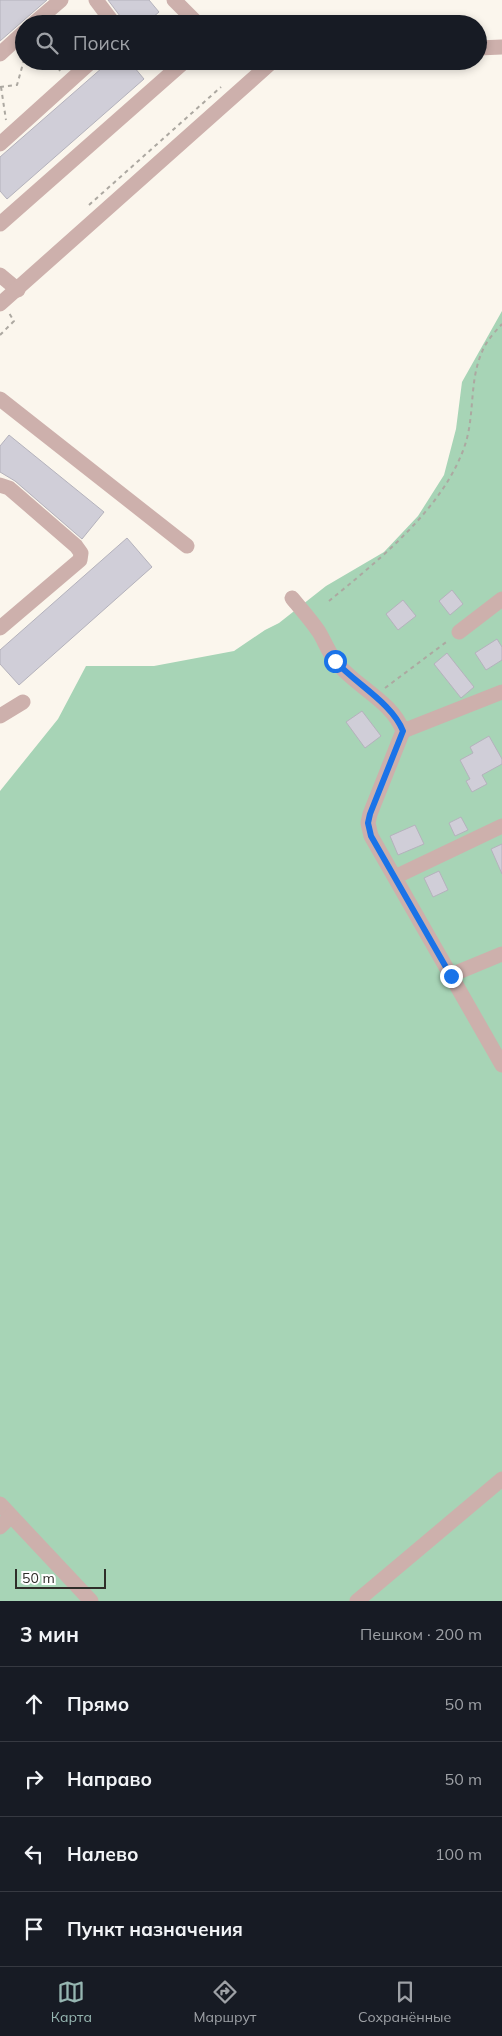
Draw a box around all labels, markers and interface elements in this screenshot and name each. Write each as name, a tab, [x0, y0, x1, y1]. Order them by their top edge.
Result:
search box	[15, 15, 487, 70]
icon: search	[33, 29, 61, 57]
text: Поиск	[73, 31, 130, 55]
route start	[324, 650, 347, 673]
route end	[440, 965, 463, 988]
scale bar	[15, 1566, 106, 1589]
text: 50 m	[22, 1569, 55, 1587]
text: 3 мин	[20, 1621, 79, 1647]
text: Пешком · 200 m	[360, 1624, 482, 1644]
icon: ahead	[20, 1690, 48, 1718]
text: Прямо	[67, 1692, 129, 1716]
text: 50 m	[445, 1694, 482, 1714]
icon: right	[20, 1765, 48, 1793]
text: Направо	[67, 1767, 152, 1791]
text: 50 m	[445, 1769, 482, 1789]
icon: left	[20, 1840, 48, 1868]
text: Налево	[67, 1842, 139, 1866]
text: 100 m	[435, 1844, 482, 1864]
icon: arrive	[20, 1915, 48, 1943]
text: Пункт назначения	[67, 1917, 243, 1941]
tab: Карта	[51, 1978, 92, 2026]
tab: Маршрут	[194, 1978, 256, 2026]
tab: Сохранённые	[358, 1978, 451, 2026]

